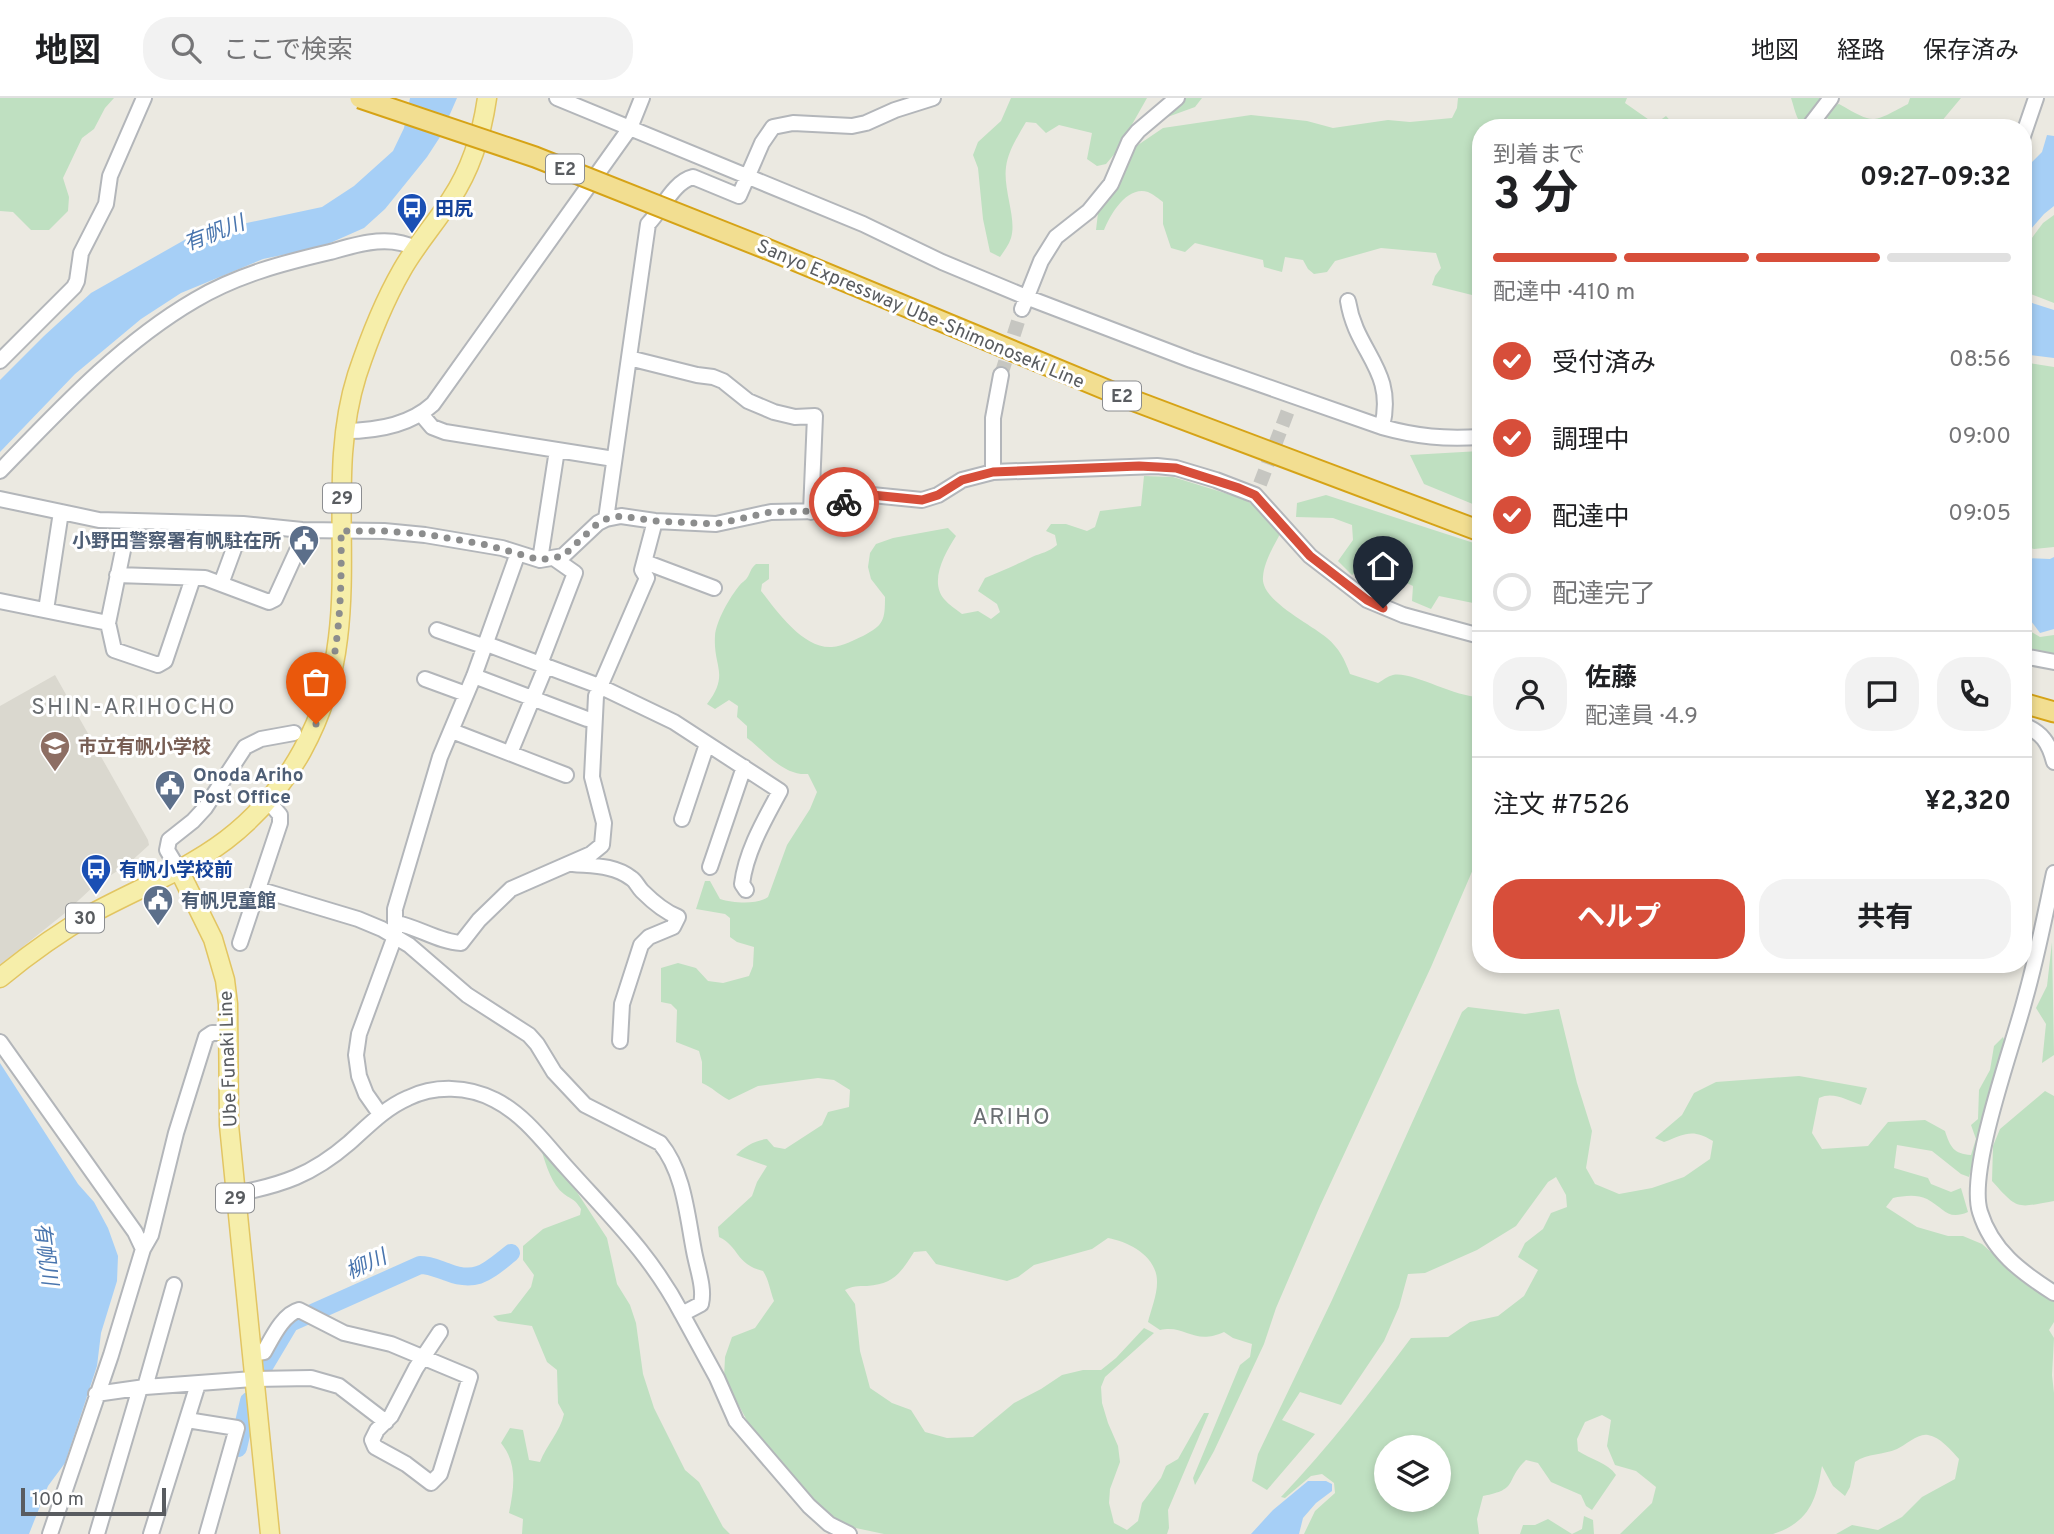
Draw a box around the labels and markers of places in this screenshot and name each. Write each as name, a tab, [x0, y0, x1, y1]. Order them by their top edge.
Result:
bus stop icon: 田尻	[395, 191, 429, 235]
place label: 田尻	[435, 198, 473, 222]
public building icon: 小野田警察署有帆駐在所	[287, 523, 321, 567]
place label: 小野田警察署有帆駐在所	[72, 530, 281, 554]
pin	[1353, 536, 1413, 608]
pin	[286, 652, 346, 724]
school or university icon: 市立有帆小学校	[38, 729, 72, 773]
place label: 市立有帆小学校	[78, 736, 211, 760]
place label: Onoda Ariho Post Office	[193, 764, 303, 810]
public building icon: Onoda Ariho Post Office	[153, 768, 187, 812]
bus stop icon: 有帆小学校前	[79, 852, 113, 896]
place label: 有帆小学校前	[119, 859, 233, 883]
public building icon: 有帆児童館	[141, 883, 175, 927]
place label: 有帆児童館	[181, 890, 276, 914]

